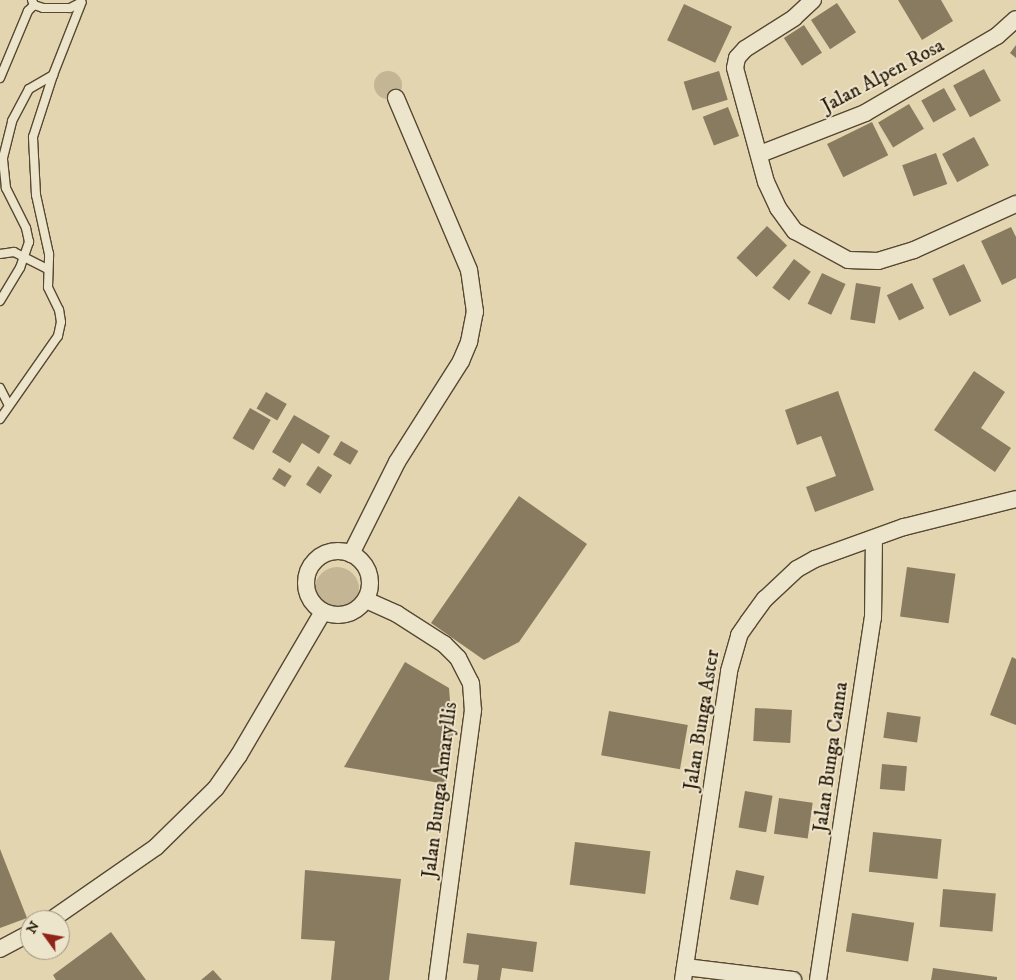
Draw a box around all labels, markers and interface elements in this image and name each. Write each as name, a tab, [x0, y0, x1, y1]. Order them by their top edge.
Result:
street label: Jalan Alpen Rosa	[818, 34, 948, 118]
street label: Jalan Bunga Aster	[679, 648, 725, 792]
street label: Jalan Bunga Canna	[809, 680, 853, 834]
street label: Jalan Bunga Amaryllis	[417, 701, 463, 879]
north arrow	[20, 910, 70, 960]
text: N	[22, 918, 44, 937]

